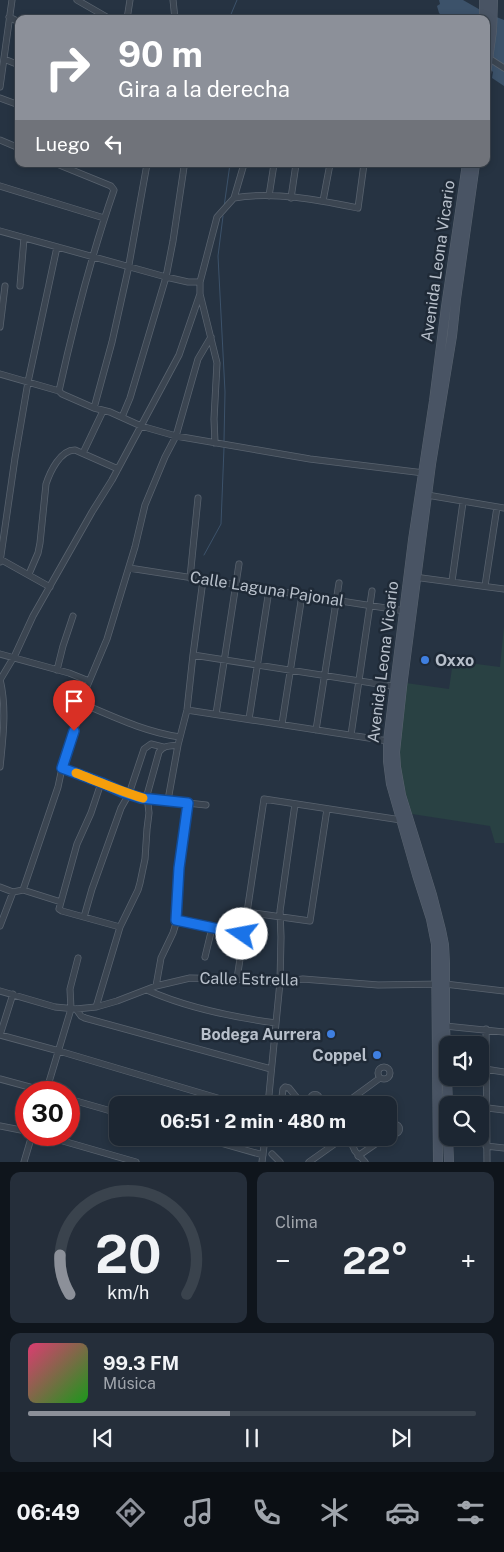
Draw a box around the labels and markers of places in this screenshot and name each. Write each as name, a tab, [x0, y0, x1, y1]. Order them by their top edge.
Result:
place label: Oxxo	[435, 651, 474, 670]
marker: Oxxo	[419, 654, 431, 666]
pin	[53, 680, 95, 731]
place label: Bodega Aurrera	[201, 1025, 321, 1044]
marker: Bodega Aurrera	[325, 1028, 337, 1040]
place label: Coppel	[312, 1046, 367, 1065]
marker: Coppel	[371, 1049, 383, 1061]

